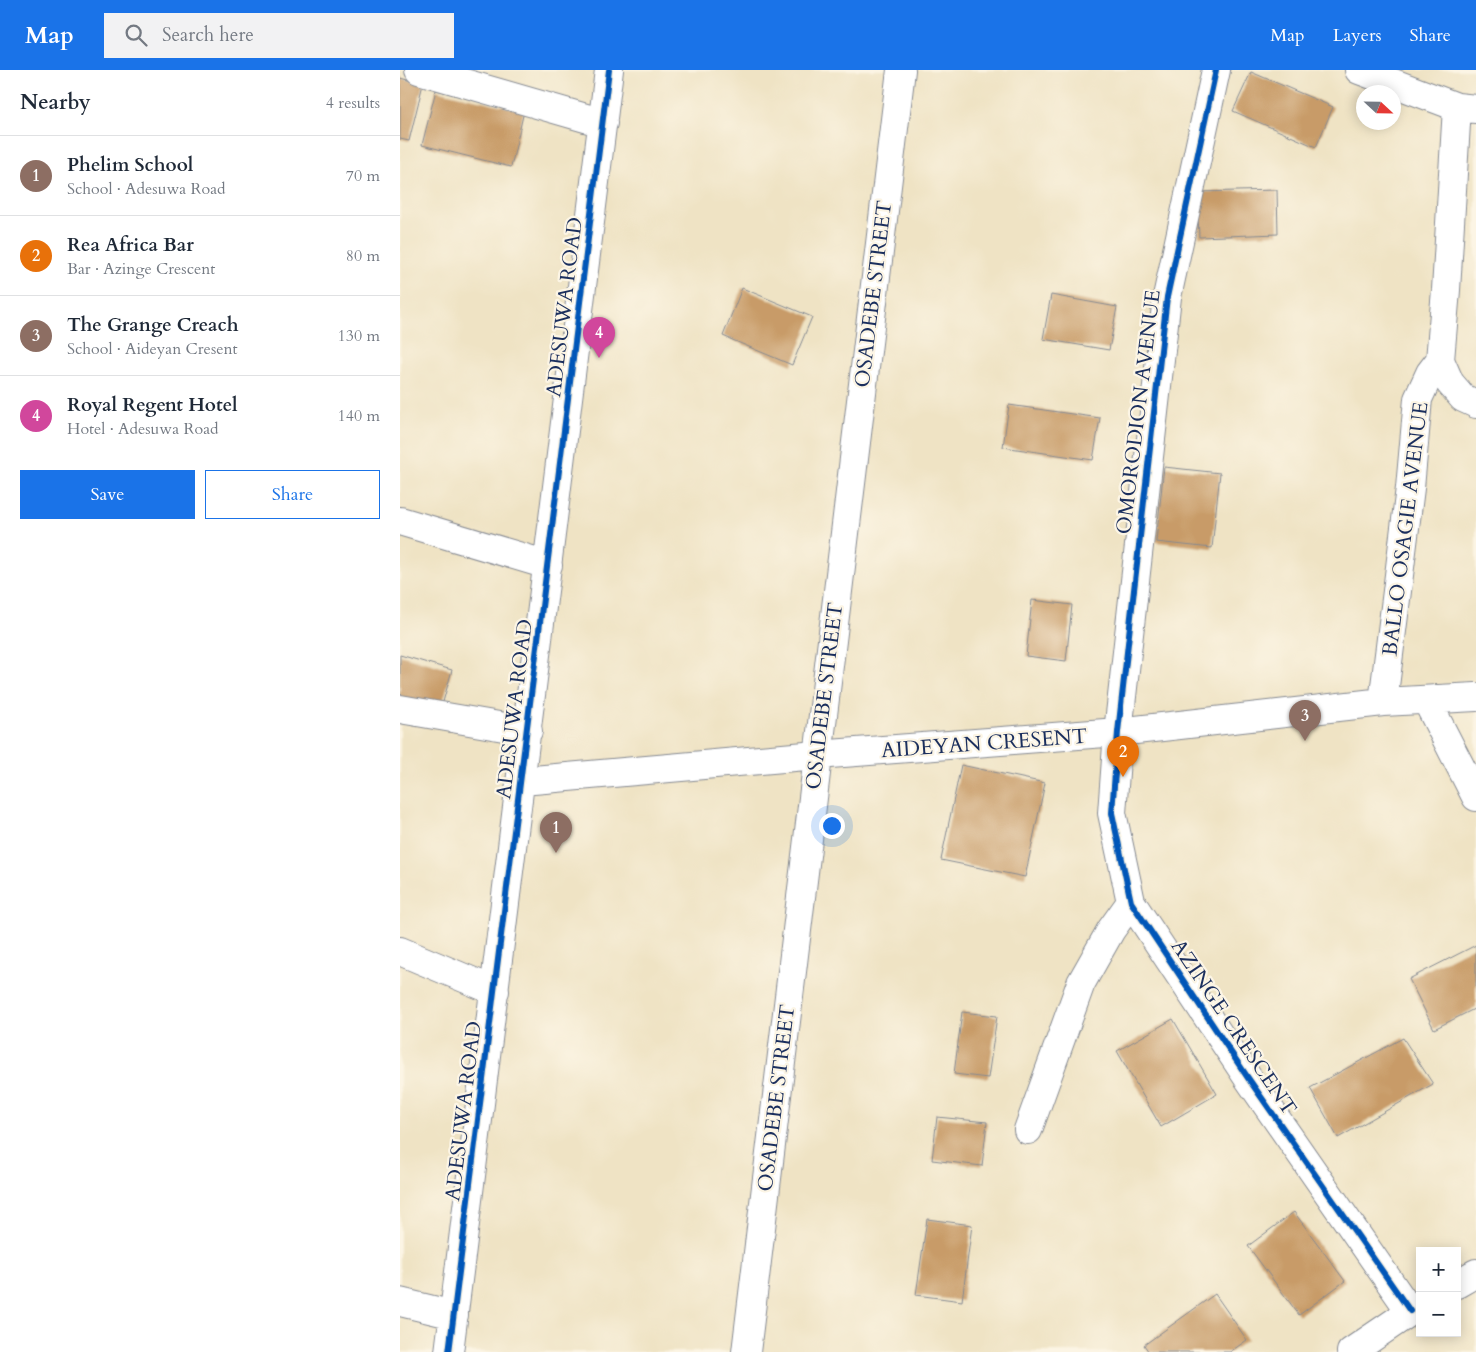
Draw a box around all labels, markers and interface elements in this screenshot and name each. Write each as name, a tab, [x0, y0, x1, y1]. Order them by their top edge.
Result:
search box	[104, 13, 454, 58]
text: Map	[25, 19, 74, 52]
icon: search	[122, 21, 150, 49]
text: Search here	[162, 22, 254, 48]
text: Map	[1270, 23, 1305, 48]
text: Layers	[1333, 23, 1382, 48]
text: Share	[1410, 23, 1451, 48]
north arrow	[1356, 85, 1401, 130]
text: Nearby	[20, 88, 91, 117]
text: 4 results	[326, 92, 380, 114]
text: Phelim School	[67, 152, 193, 178]
text: 1	[32, 165, 40, 187]
text: 70 m	[346, 165, 380, 187]
text: School · Adesuwa Road	[67, 178, 226, 200]
street label: OSADEBE STREET	[848, 199, 899, 389]
street label: ADESUWA ROAD	[539, 215, 590, 399]
text: Rea Africa Bar	[67, 232, 194, 258]
text: 2	[32, 245, 40, 267]
text: 80 m	[346, 245, 380, 267]
text: Bar · Azinge Crescent	[67, 258, 215, 280]
street label: OMORODION AVENUE	[1109, 288, 1168, 536]
text: The Grange Creach	[67, 312, 239, 338]
pin: 4	[583, 317, 615, 358]
text: 3	[32, 325, 40, 347]
text: 130 m	[338, 325, 380, 347]
text: School · Aideyan Cresent	[67, 338, 238, 360]
text: Royal Regent Hotel	[67, 392, 238, 418]
street label: BALLO OSAGIE AVENUE	[1376, 400, 1435, 658]
text: 4	[32, 405, 40, 427]
text: 140 m	[338, 405, 380, 427]
text: Hotel · Adesuwa Road	[67, 418, 219, 440]
button: Save	[20, 470, 195, 519]
button: Share	[205, 470, 380, 519]
street label: OSADEBE STREET	[799, 601, 850, 791]
street label: ADESUWA ROAD	[489, 617, 540, 801]
pin: 3	[1289, 700, 1321, 741]
street label: AIDEYAN CRESENT	[880, 722, 1088, 765]
pin: 2	[1107, 736, 1139, 777]
pin: 1	[540, 812, 572, 853]
your location	[819, 813, 845, 839]
street label: AZINGE CRESCENT	[1164, 934, 1303, 1121]
street label: OSADEBE STREET	[751, 1003, 802, 1193]
street label: ADESUWA ROAD	[438, 1019, 489, 1203]
map controls	[1416, 1247, 1461, 1337]
button: +	[1416, 1247, 1461, 1292]
button: −	[1416, 1292, 1461, 1337]

